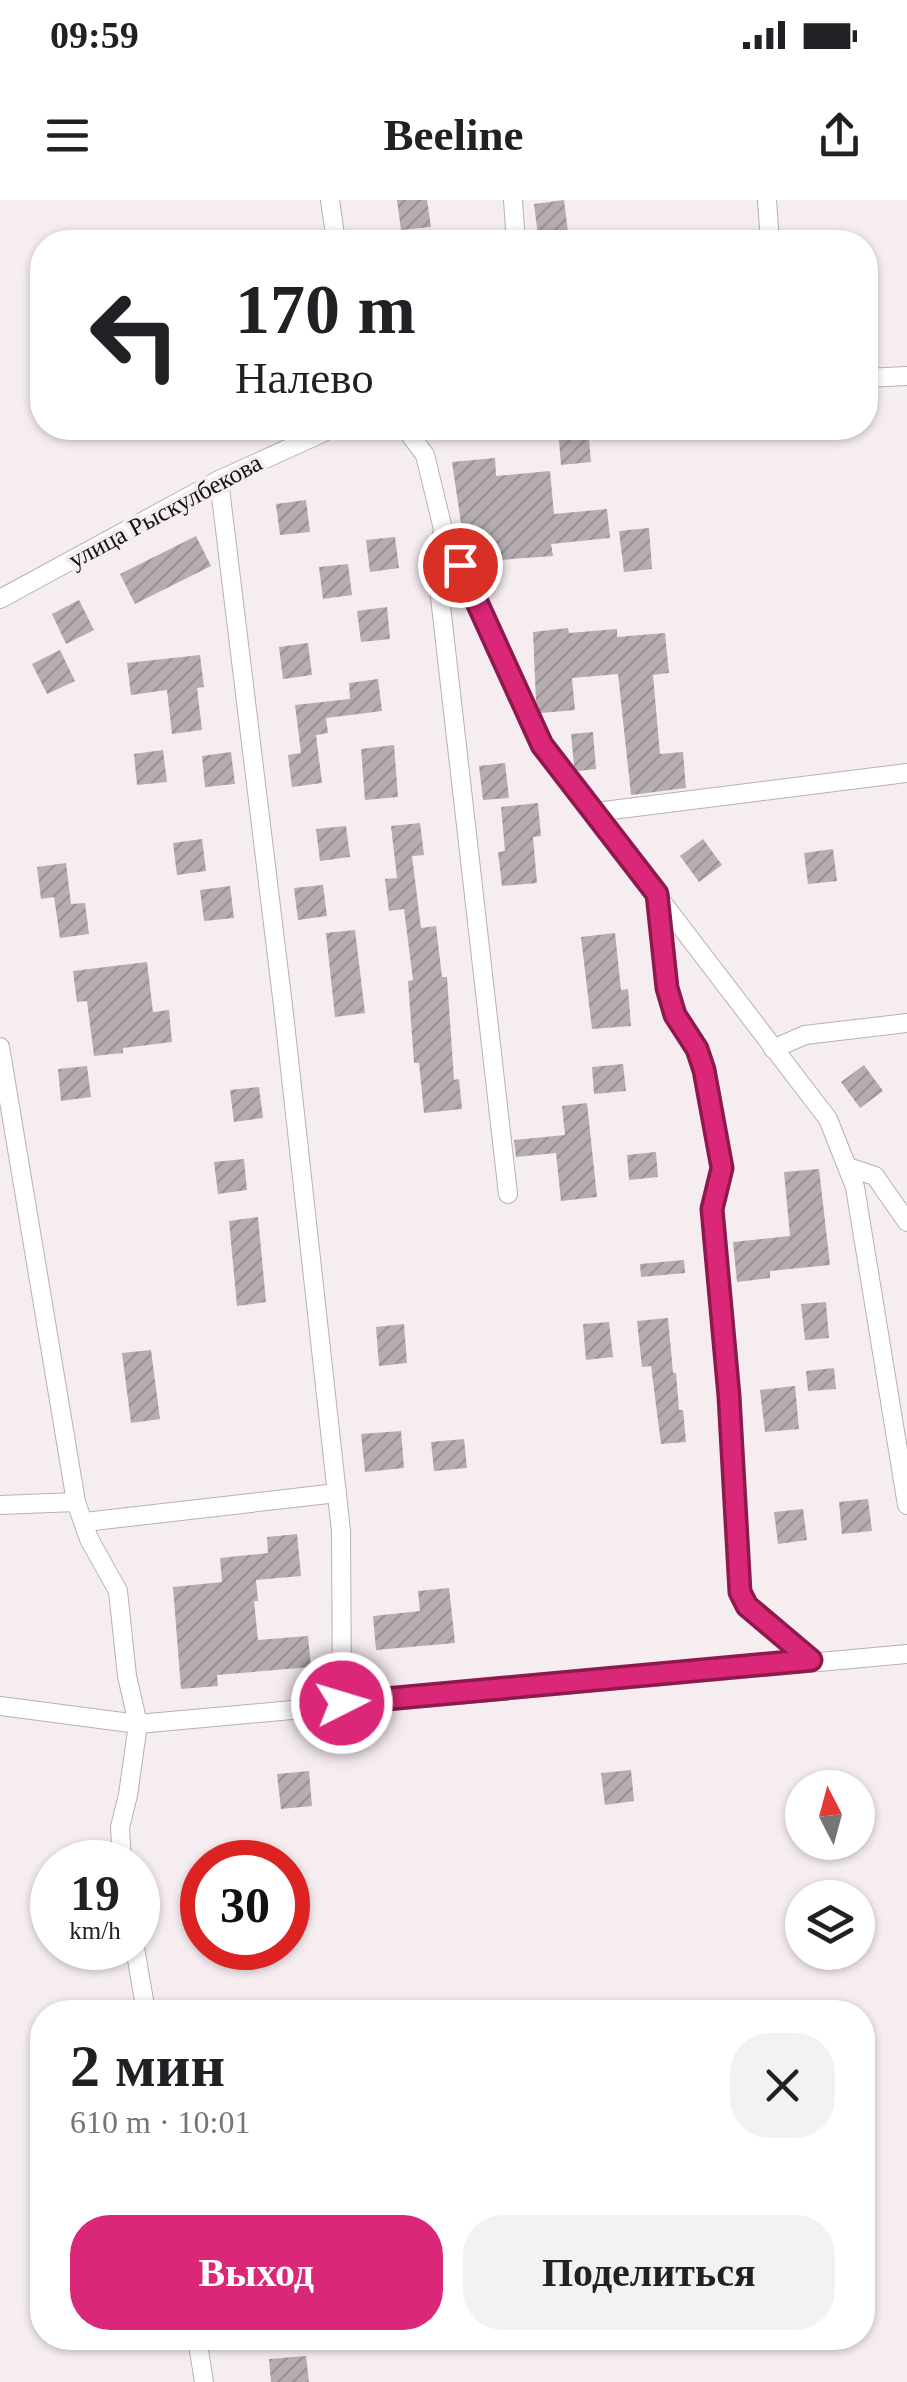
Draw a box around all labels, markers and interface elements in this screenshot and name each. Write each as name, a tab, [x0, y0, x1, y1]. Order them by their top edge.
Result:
text: 09:59	[50, 14, 139, 56]
icon: menu	[40, 108, 95, 163]
icon: share	[812, 108, 867, 163]
text: Beeline	[384, 110, 523, 160]
icon: left	[70, 270, 200, 400]
text: 170 m	[235, 271, 416, 348]
text: Налево	[235, 353, 374, 403]
street label: улица Рыскулбекова	[64, 449, 266, 573]
pin	[418, 523, 503, 608]
icon: arrive	[433, 538, 488, 593]
position arrow	[290, 1651, 394, 1755]
north arrow	[785, 1770, 875, 1860]
map controls	[785, 1770, 875, 1970]
speed limit sign: 30	[180, 1840, 310, 1970]
text: 19	[70, 1865, 120, 1921]
button: layers	[785, 1880, 875, 1970]
text: km/h	[69, 1917, 121, 1944]
text: 2 мин	[70, 2033, 225, 2099]
button: close	[730, 2033, 835, 2138]
text: 610 m · 10:01	[70, 2104, 250, 2140]
button: Выход	[70, 2215, 443, 2330]
button: Поделиться	[463, 2215, 835, 2330]

